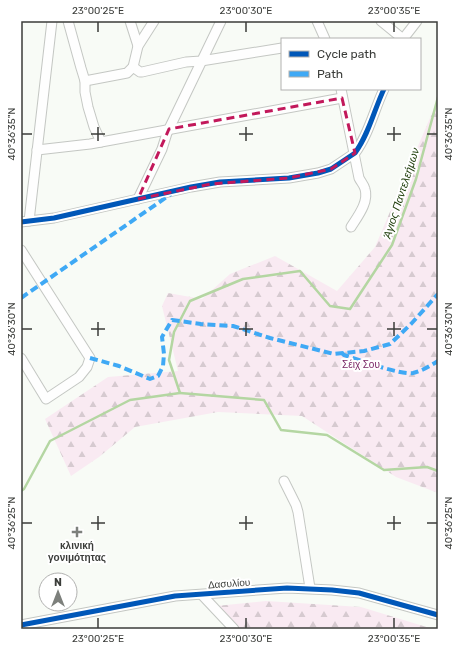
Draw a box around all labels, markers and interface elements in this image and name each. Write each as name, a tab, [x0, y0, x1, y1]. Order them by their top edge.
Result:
text: 23°00'25"E	[72, 5, 124, 17]
text: 23°00'30"E	[220, 5, 272, 17]
text: 23°00'35"E	[368, 5, 420, 17]
legend	[281, 38, 421, 90]
text: Cycle path	[317, 47, 376, 61]
text: Path	[317, 67, 343, 81]
text: 40°36'35"N	[6, 107, 18, 160]
text: 40°36'35"N	[443, 107, 455, 160]
water label: Άγιος Παντελεήμων	[380, 146, 422, 241]
text: 40°36'30"N	[6, 302, 18, 356]
text: 40°36'30"N	[443, 302, 455, 356]
park label: Σέιχ Σου	[342, 359, 380, 371]
text: 40°36'25"N	[6, 497, 18, 549]
text: 40°36'25"N	[443, 497, 455, 549]
marker: κλινική γονιμότητας	[71, 526, 83, 538]
place label: κλινική γονιμότητας	[48, 540, 106, 564]
north arrow	[38, 572, 78, 612]
text: N	[54, 576, 62, 589]
street label: Δασυλίου	[208, 577, 251, 591]
text: 23°00'25"E	[72, 633, 124, 645]
text: 23°00'30"E	[220, 633, 272, 645]
text: 23°00'35"E	[368, 633, 420, 645]

